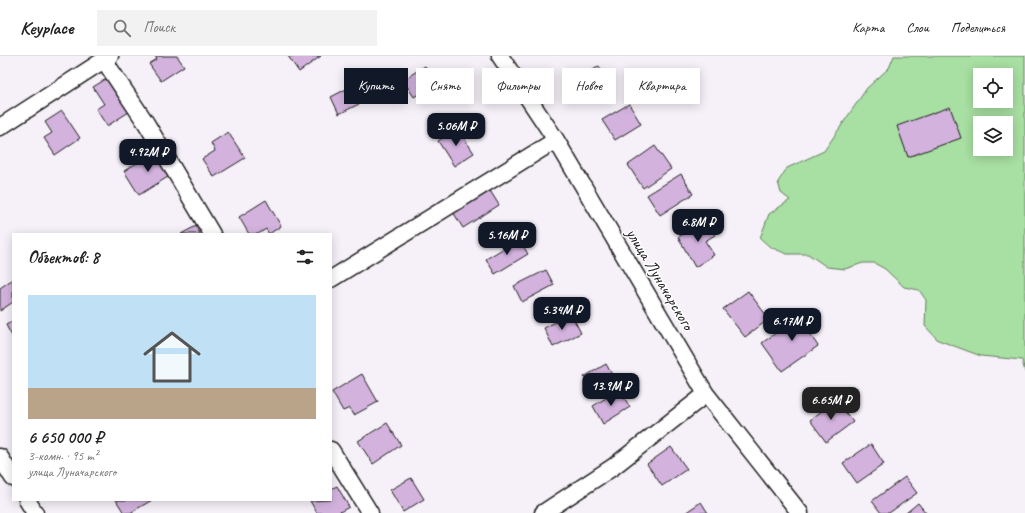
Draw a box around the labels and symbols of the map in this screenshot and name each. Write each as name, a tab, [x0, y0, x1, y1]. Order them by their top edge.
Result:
pin: 5.06M ₽	[419, 113, 493, 147]
pin: 4.92M ₽	[111, 139, 185, 173]
pin: 6.8M ₽	[665, 209, 731, 243]
pin: 5.16M ₽	[470, 222, 544, 256]
street label: улица Луначарского	[621, 223, 700, 335]
pin: 5.34M ₽	[525, 297, 599, 331]
pin: 6.17M ₽	[755, 308, 829, 342]
pin: 13.9M ₽	[574, 373, 648, 407]
pin: 6.65M ₽	[794, 387, 868, 421]

